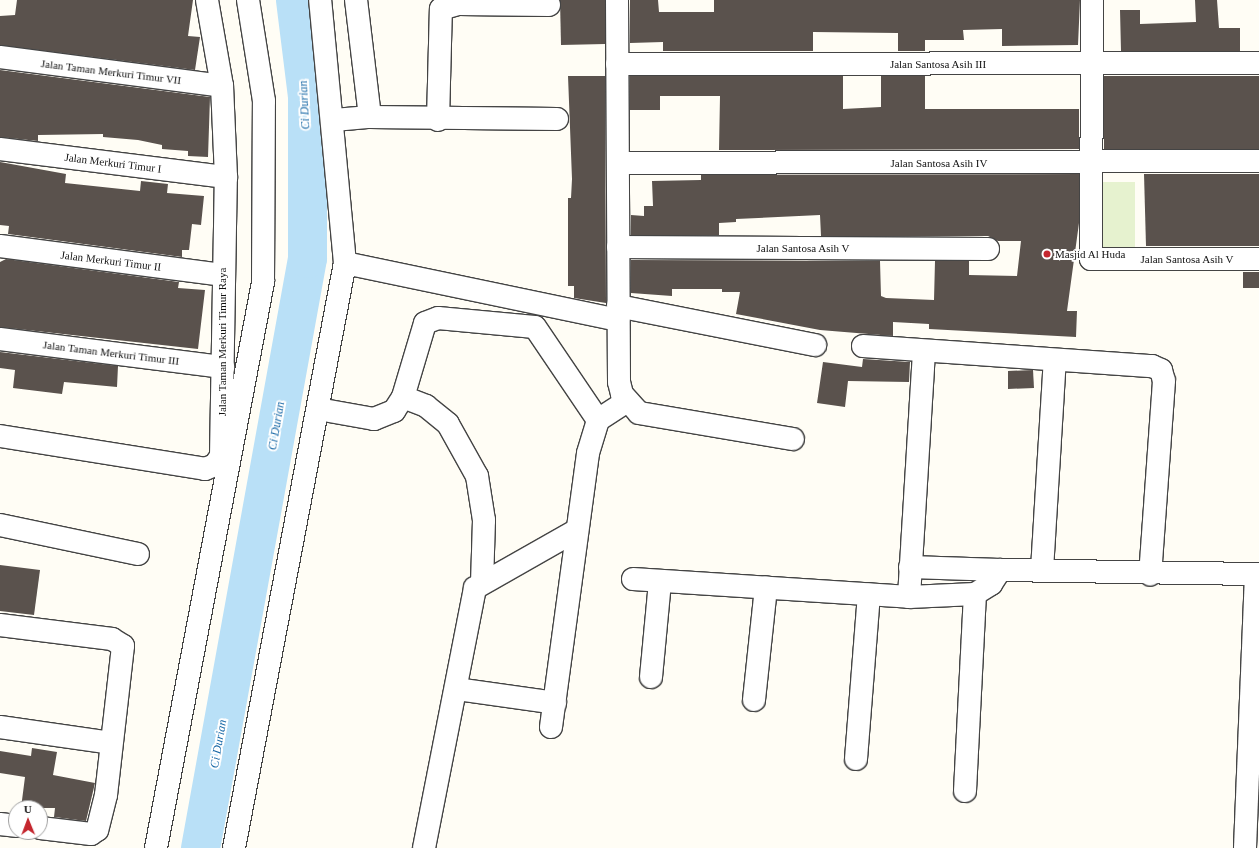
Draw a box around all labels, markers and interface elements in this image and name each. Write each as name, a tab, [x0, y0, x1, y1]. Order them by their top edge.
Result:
street label: Jalan Taman Merkuri Timur VII	[40, 57, 182, 87]
street label: Jalan Santosa Asih III	[890, 57, 986, 71]
water label: Ci Durian	[297, 80, 313, 130]
street label: Jalan Merkuri Timur I	[64, 150, 162, 176]
street label: Jalan Santosa Asih IV	[890, 156, 988, 170]
street label: Jalan Santosa Asih V	[756, 241, 850, 255]
place label: Masjid Al Huda	[1055, 247, 1126, 261]
street label: Jalan Merkuri Timur II	[60, 248, 162, 274]
marker: Masjid Al Huda	[1042, 249, 1052, 259]
street label: Jalan Santosa Asih V	[1140, 252, 1234, 266]
street label: Jalan Taman Merkuri Timur Raya	[215, 267, 229, 417]
street label: Jalan Taman Merkuri Timur III	[42, 338, 180, 368]
water label: Ci Durian	[266, 401, 288, 451]
water label: Ci Durian	[208, 719, 230, 769]
north arrow	[8, 800, 48, 840]
text: U	[24, 803, 32, 815]

